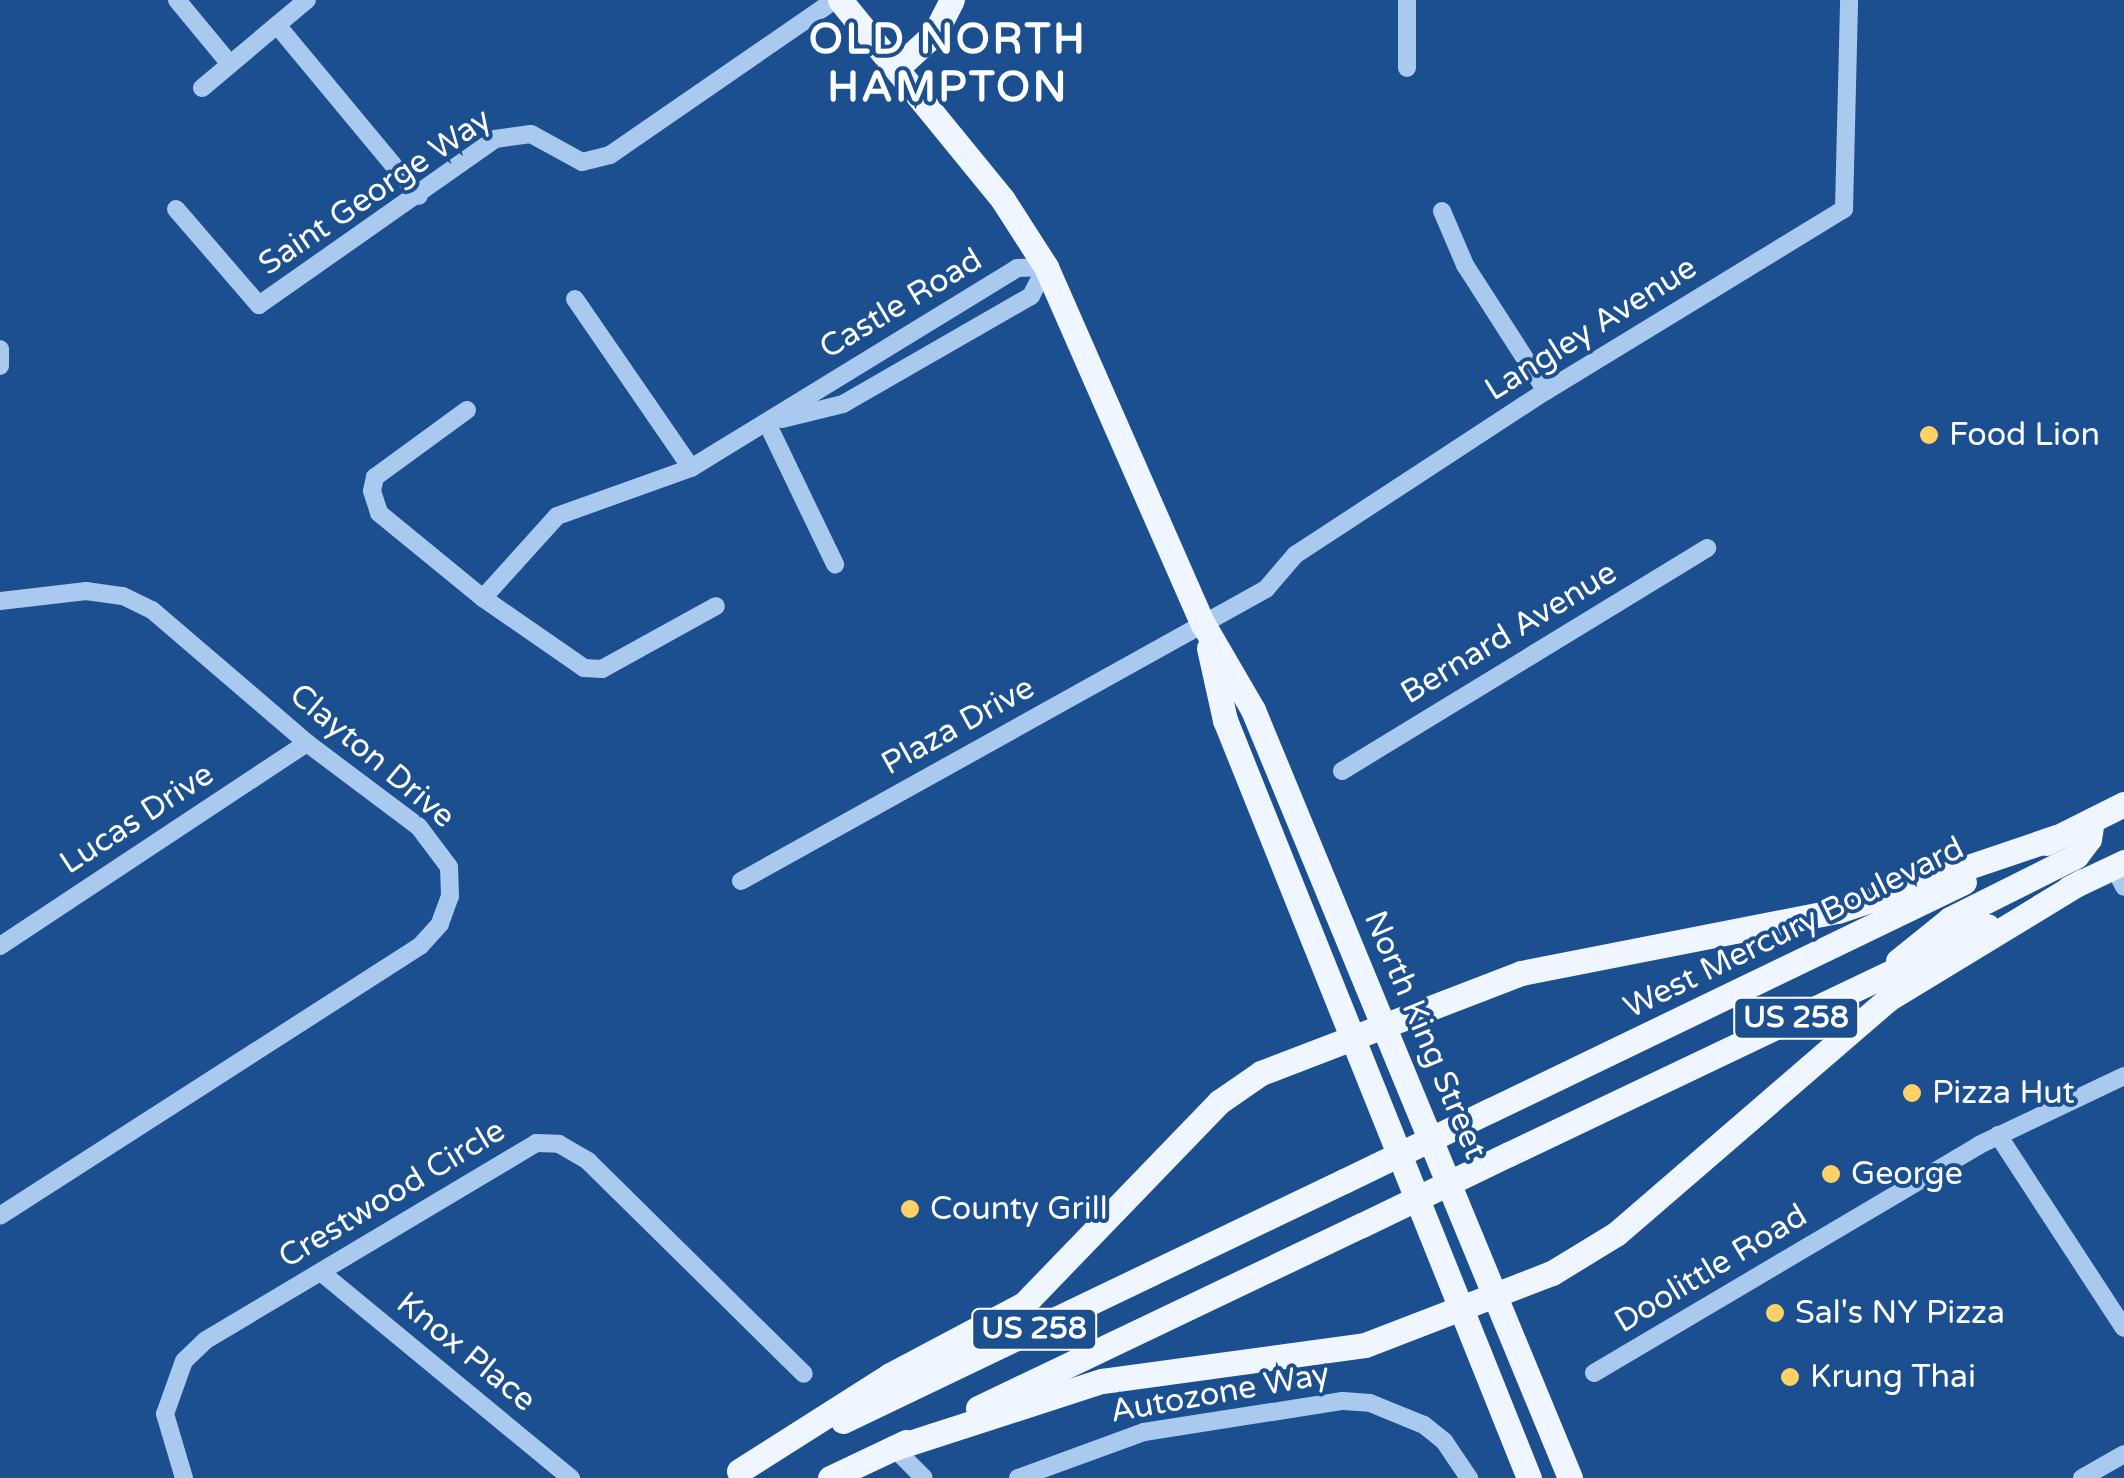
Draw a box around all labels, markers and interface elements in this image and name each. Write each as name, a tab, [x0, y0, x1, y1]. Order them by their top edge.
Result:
district label: OLD NORTH HAMPTON	[809, 15, 1087, 114]
street label: Saint George Way	[252, 100, 498, 284]
street label: Castle Road	[813, 241, 989, 367]
street label: Langley Avenue	[1478, 249, 1704, 409]
place label: Food Lion	[1949, 416, 2100, 454]
marker: Food Lion	[1918, 424, 1940, 446]
street label: Bernard Avenue	[1394, 554, 1624, 712]
street label: Plaza Drive	[875, 668, 1041, 784]
street label: Clayton Drive	[282, 676, 462, 836]
street label: Lucas Drive	[53, 755, 221, 883]
street label: West Mercury Boulevard	[1618, 829, 1970, 1027]
street label: North King Street	[1355, 905, 1495, 1165]
road number: US 258	[1731, 993, 1861, 1043]
place label: Pizza Hut	[1932, 1074, 2075, 1112]
marker: Pizza Hut	[1901, 1082, 1923, 1104]
street label: Crestwood Circle	[272, 1111, 512, 1277]
place label: George	[1851, 1155, 1963, 1193]
marker: George	[1820, 1163, 1842, 1185]
place label: County Grill	[930, 1190, 1108, 1228]
street label: Doolittle Road	[1608, 1197, 1814, 1341]
marker: County Grill	[899, 1198, 921, 1220]
street label: Knox Place	[389, 1284, 543, 1420]
place label: Sal's NY Pizza	[1795, 1294, 2005, 1332]
marker: Sal's NY Pizza	[1764, 1302, 1786, 1324]
road number: US 258	[969, 1304, 1099, 1354]
street label: Autozone Way	[1108, 1355, 1332, 1431]
place label: Krung Thai	[1810, 1358, 1976, 1396]
marker: Krung Thai	[1779, 1366, 1801, 1388]

